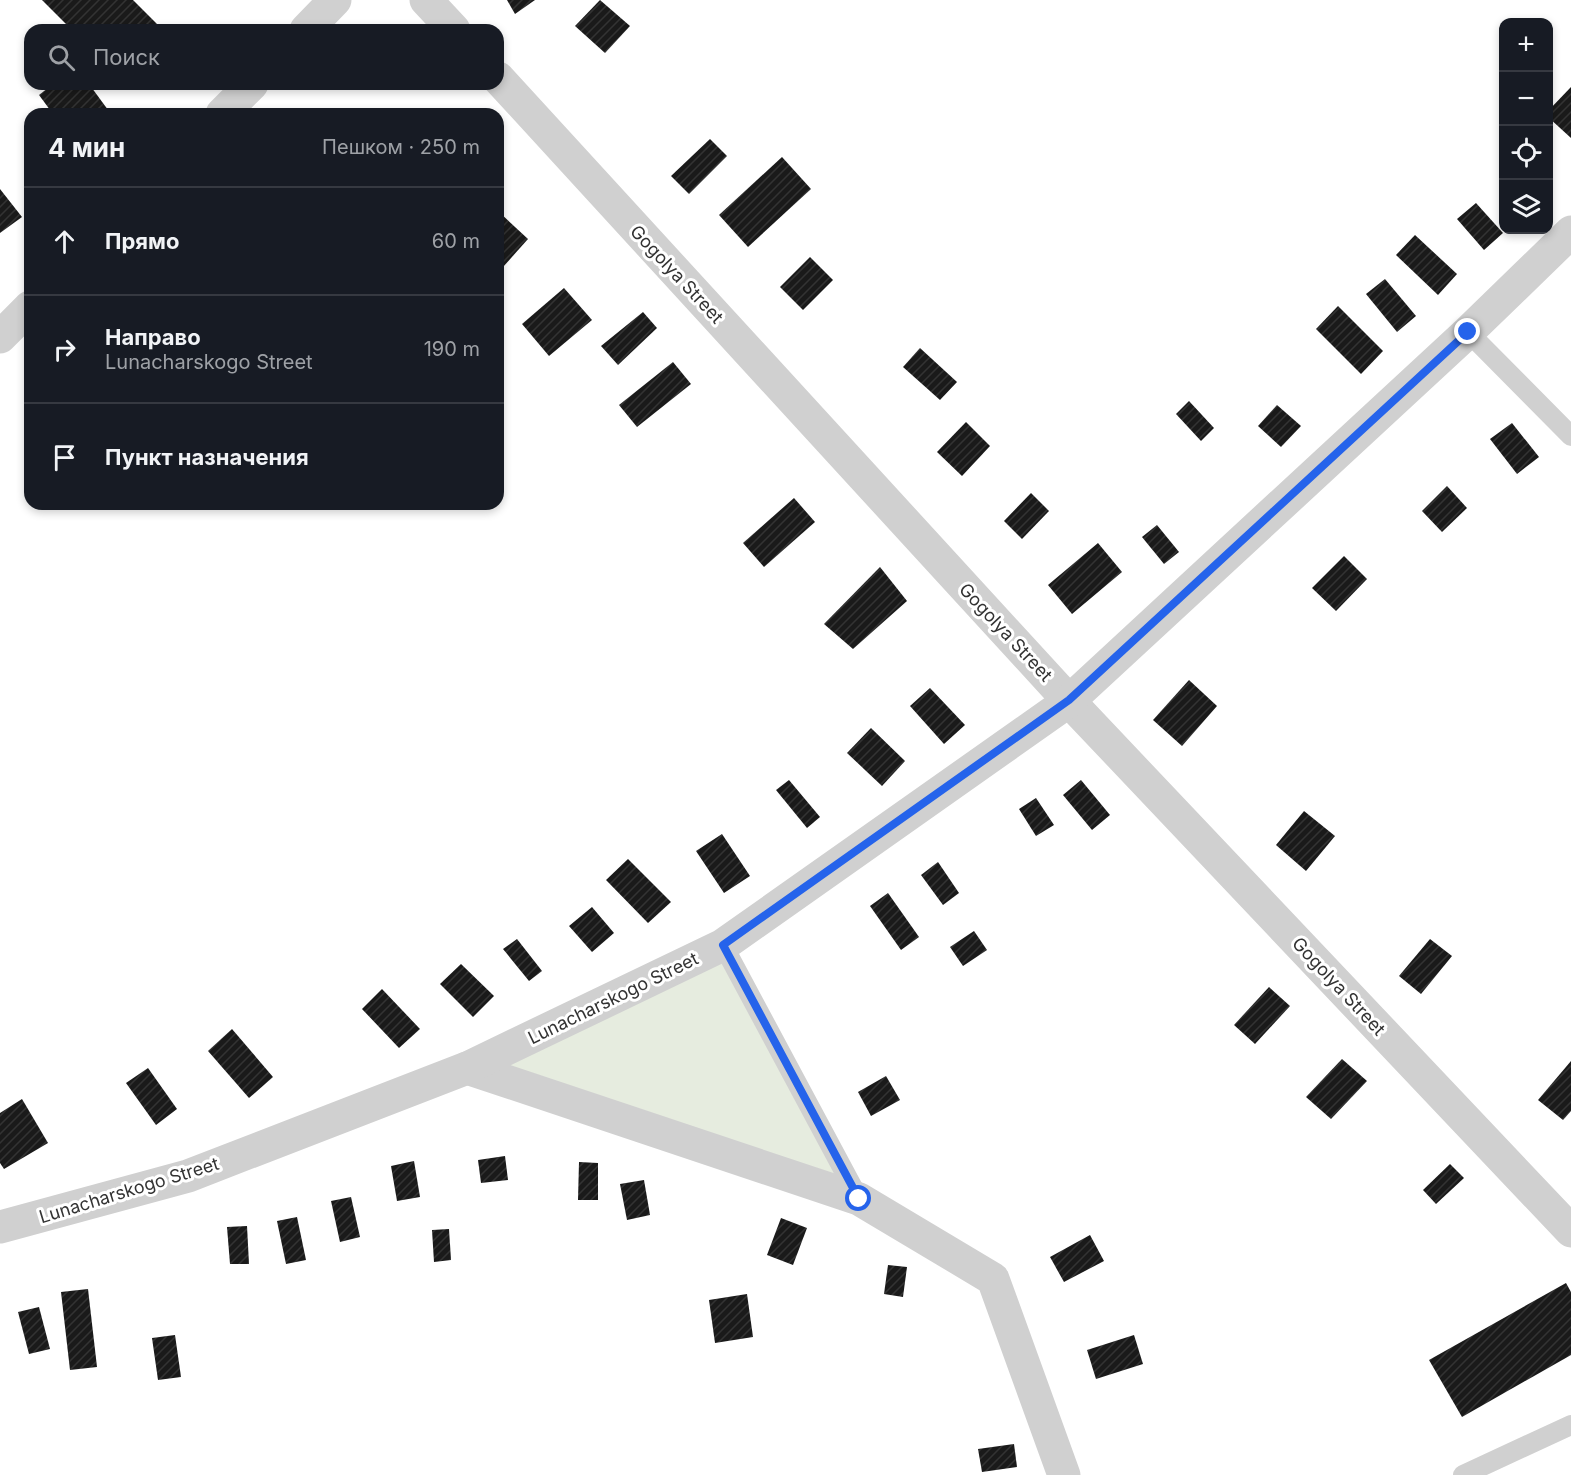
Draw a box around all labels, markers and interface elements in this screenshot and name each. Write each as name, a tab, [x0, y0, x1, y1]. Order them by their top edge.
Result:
map controls	[1499, 18, 1553, 234]
button: +	[1499, 18, 1553, 72]
search box	[24, 24, 504, 90]
icon: search	[45, 41, 78, 74]
text: Поиск	[93, 44, 160, 70]
button: −	[1499, 72, 1553, 126]
button: locate	[1499, 126, 1553, 180]
text: 4 мин	[48, 132, 125, 163]
text: Пешком · 250 m	[322, 135, 480, 159]
button: layers	[1499, 180, 1553, 234]
street label: Gogolya Street	[626, 221, 728, 327]
icon: ahead	[48, 225, 81, 258]
text: Прямо	[105, 228, 179, 254]
text: 60 m	[432, 229, 480, 253]
route end	[1454, 318, 1480, 344]
text: Направо	[105, 324, 201, 350]
icon: right	[48, 333, 81, 366]
text: 190 m	[424, 337, 480, 361]
text: Lunacharskogo Street	[105, 350, 313, 374]
icon: arrive	[48, 441, 81, 474]
text: Пункт назначения	[105, 444, 309, 470]
street label: Gogolya Street	[955, 579, 1057, 685]
street label: Gogolya Street	[1288, 933, 1390, 1039]
street label: Lunacharskogo Street	[524, 948, 702, 1048]
street label: Lunacharskogo Street	[37, 1153, 222, 1227]
route start	[845, 1185, 871, 1211]

